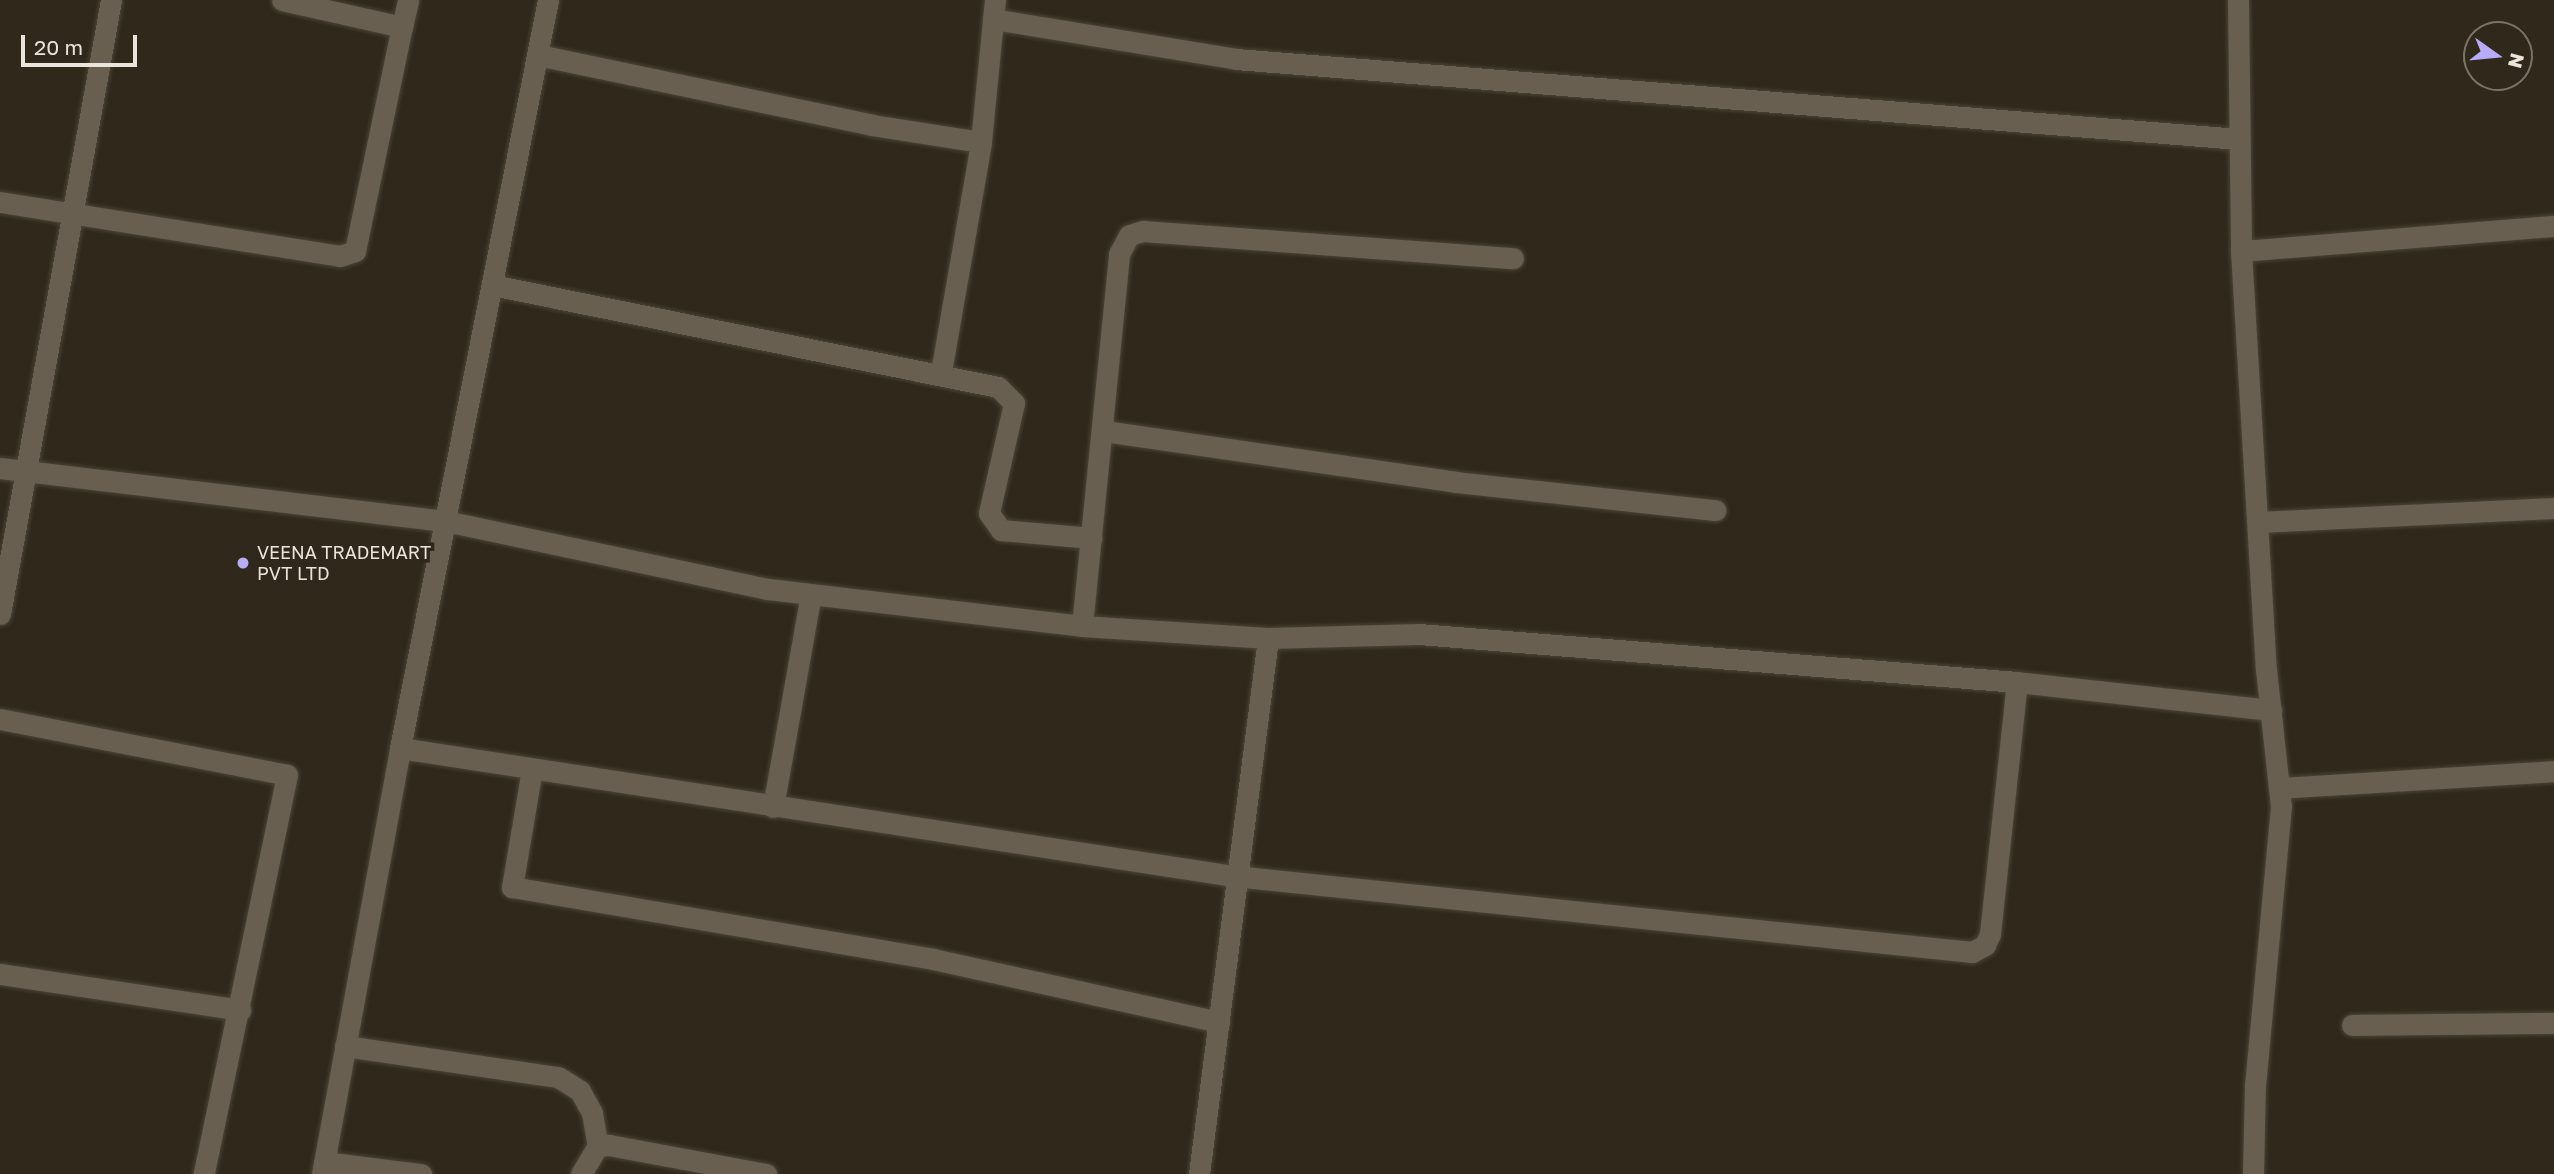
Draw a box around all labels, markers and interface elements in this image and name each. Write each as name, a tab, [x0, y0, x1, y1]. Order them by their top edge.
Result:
scale bar	[24, 21, 140, 65]
north arrow	[2463, 21, 2533, 91]
text: 20 m	[34, 34, 83, 60]
text: N	[2504, 51, 2530, 71]
place label: VEENA TRADEMART PVT LTD	[257, 542, 431, 584]
marker: VEENA TRADEMART PVT LTD	[235, 555, 251, 571]

